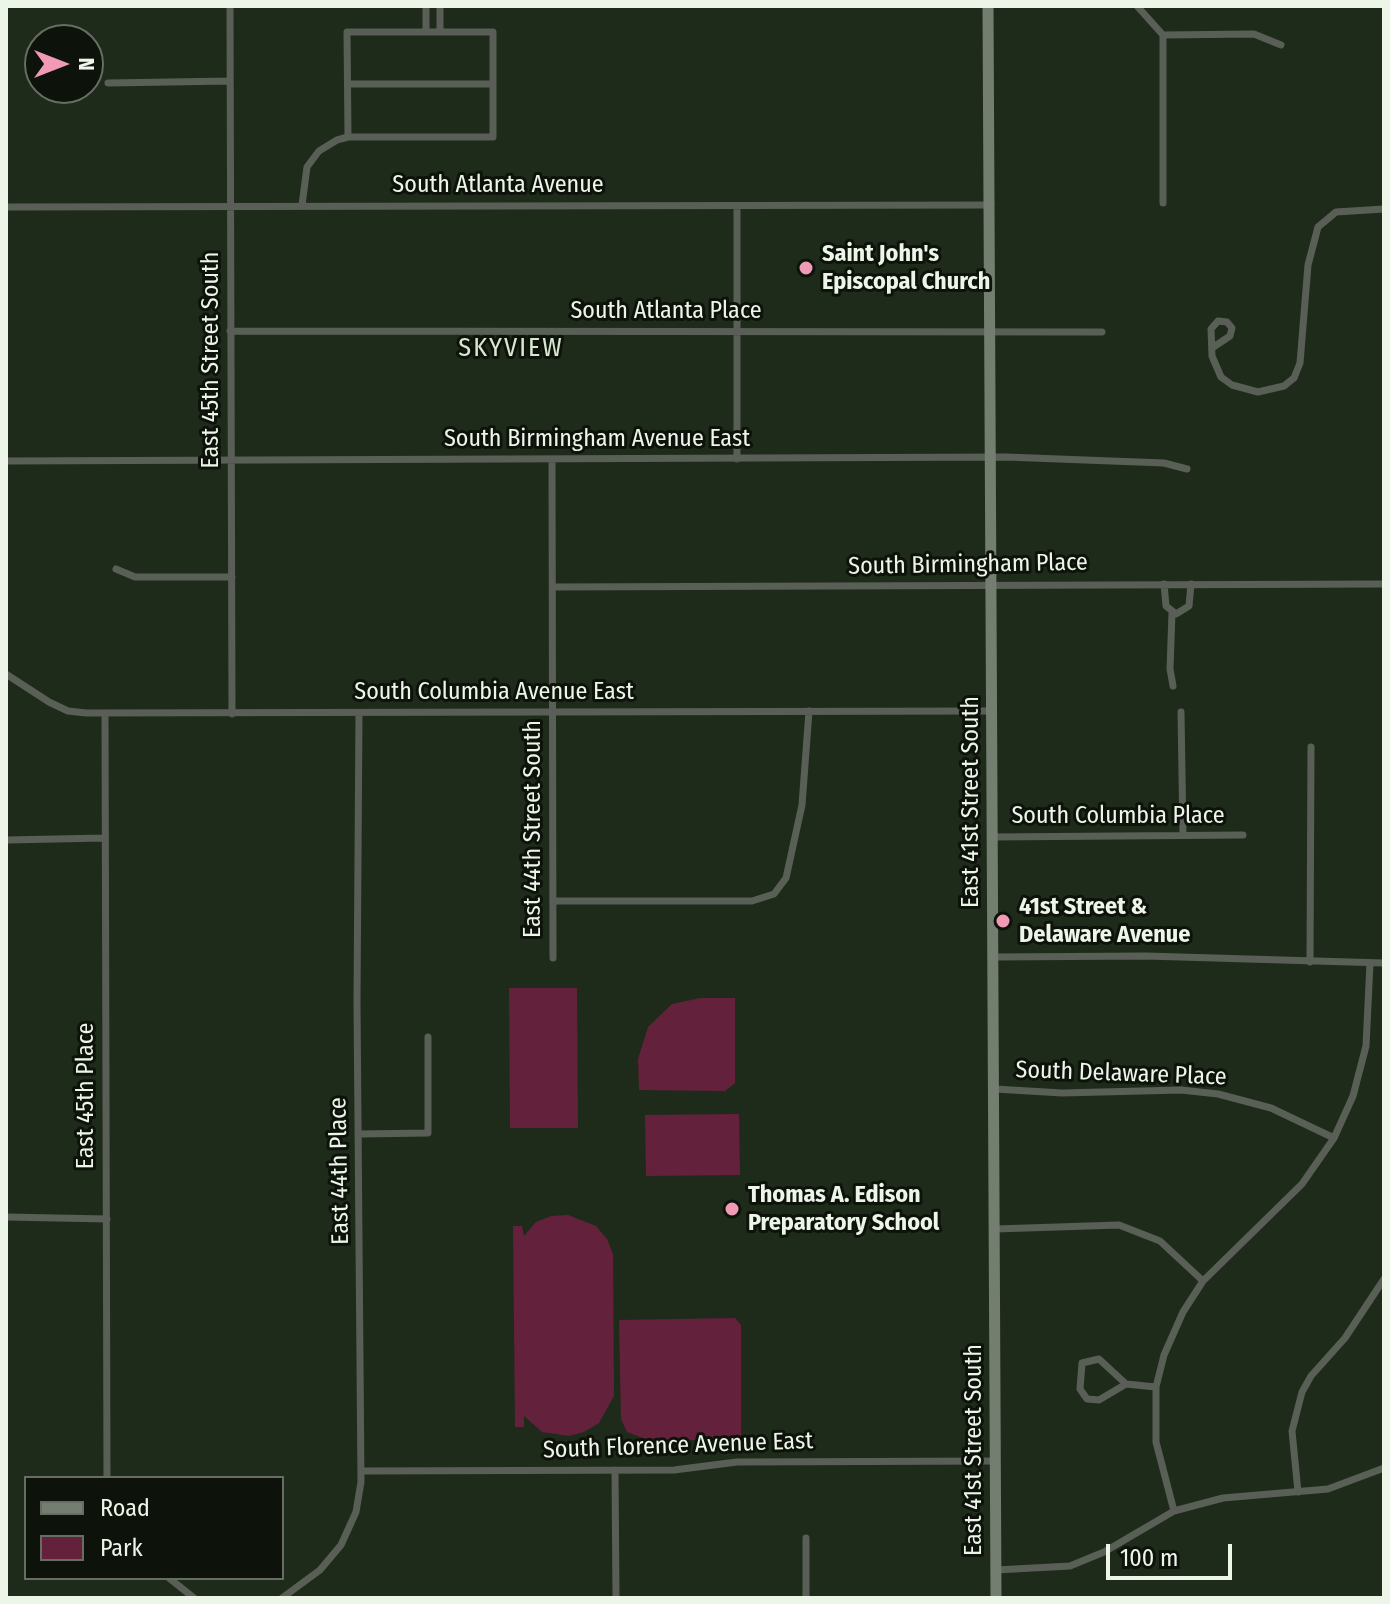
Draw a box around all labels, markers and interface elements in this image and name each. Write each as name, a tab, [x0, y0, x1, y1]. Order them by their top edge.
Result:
north arrow	[24, 24, 104, 104]
text: N	[73, 57, 100, 71]
street label: South Atlanta Avenue	[392, 171, 604, 199]
place label: Saint John's Episcopal Church	[822, 240, 990, 296]
street label: East 45th Street South	[197, 252, 225, 468]
marker: Saint John's Episcopal Church	[797, 259, 815, 277]
street label: South Atlanta Place	[570, 297, 762, 325]
district label: SKYVIEW	[458, 333, 564, 365]
street label: South Birmingham Avenue East	[444, 425, 750, 453]
street label: South Birmingham Place	[848, 549, 1088, 581]
street label: South Columbia Avenue East	[354, 678, 634, 706]
street label: East 41st Street South	[957, 696, 985, 908]
street label: East 44th Street South	[519, 720, 547, 938]
street label: South Columbia Place	[1011, 802, 1225, 830]
place label: 41st Street & Delaware Avenue	[1019, 893, 1190, 949]
marker: 41st Street & Delaware Avenue	[994, 912, 1012, 930]
street label: East 45th Place	[72, 1023, 100, 1169]
street label: South Delaware Place	[1015, 1056, 1227, 1092]
street label: East 44th Place	[324, 1097, 356, 1245]
place label: Thomas A. Edison Preparatory School	[748, 1181, 939, 1237]
marker: Thomas A. Edison Preparatory School	[723, 1200, 741, 1218]
street label: East 41st Street South	[960, 1344, 988, 1556]
street label: South Florence Avenue East	[542, 1427, 814, 1465]
legend	[24, 1476, 284, 1580]
text: Road	[100, 1494, 150, 1522]
scale bar	[1110, 1528, 1236, 1578]
text: Park	[100, 1534, 143, 1562]
text: 100 m	[1120, 1544, 1178, 1572]

